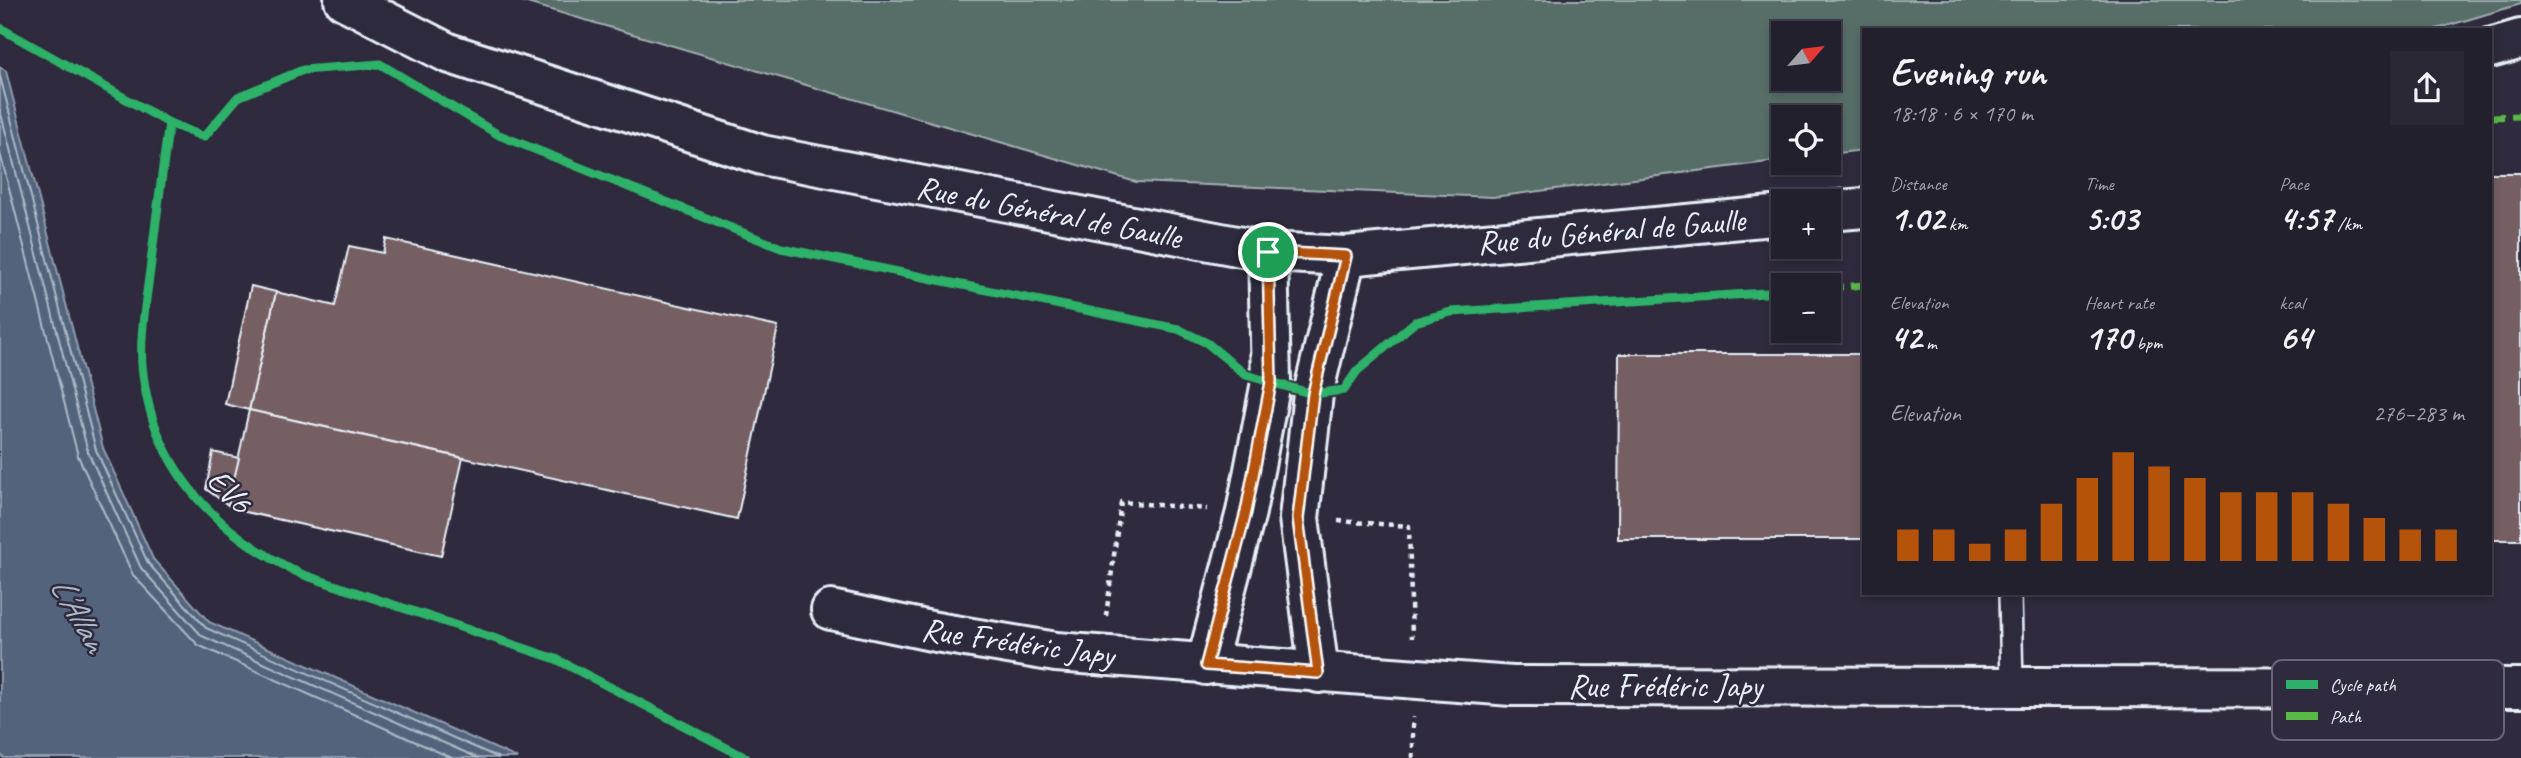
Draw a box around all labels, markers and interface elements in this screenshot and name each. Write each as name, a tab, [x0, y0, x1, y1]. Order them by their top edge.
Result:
north arrow	[1771, 21, 1841, 91]
map controls	[1771, 21, 1841, 343]
text: Evening run	[1890, 49, 2046, 96]
button: share	[2390, 51, 2464, 125]
text: 18:18 · 6 × 170 m	[1890, 99, 2033, 128]
button: locate	[1771, 105, 1841, 175]
street label: Rue du Général de Gaulle	[913, 166, 1187, 259]
text: Distance	[1890, 172, 1947, 196]
text: Time	[2085, 172, 2114, 196]
text: Pace	[2279, 172, 2309, 196]
button: +	[1771, 189, 1841, 259]
text: 1.02	[1890, 196, 1944, 241]
text: 5:03	[2085, 196, 2138, 241]
text: 4:57	[2279, 196, 2333, 241]
street label: Rue du Général de Gaulle	[1475, 198, 1749, 264]
text: km	[1944, 212, 1967, 236]
text: /km	[2333, 212, 2362, 236]
pin	[1238, 222, 1298, 282]
icon: arrive	[1249, 233, 1287, 271]
button: −	[1771, 273, 1841, 343]
text: Elevation	[1890, 291, 1948, 315]
text: Heart rate	[2085, 291, 2154, 315]
text: kcal	[2279, 291, 2304, 315]
text: 42	[1890, 315, 1922, 360]
text: 170	[2085, 315, 2132, 360]
text: 64	[2279, 315, 2312, 360]
text: m	[1922, 331, 1937, 355]
text: bpm	[2132, 331, 2162, 355]
text: Elevation	[1890, 399, 1961, 428]
text: 276–283 m	[2373, 399, 2464, 428]
street label: EV6	[198, 459, 262, 524]
water label: L'Allan	[40, 568, 120, 662]
street label: Rue Frédéric Japy	[919, 608, 1120, 677]
legend	[2272, 660, 2504, 740]
street label: Rue Frédéric Japy	[1568, 665, 1765, 707]
text: Cycle path	[2330, 673, 2396, 697]
text: Path	[2330, 705, 2363, 729]

